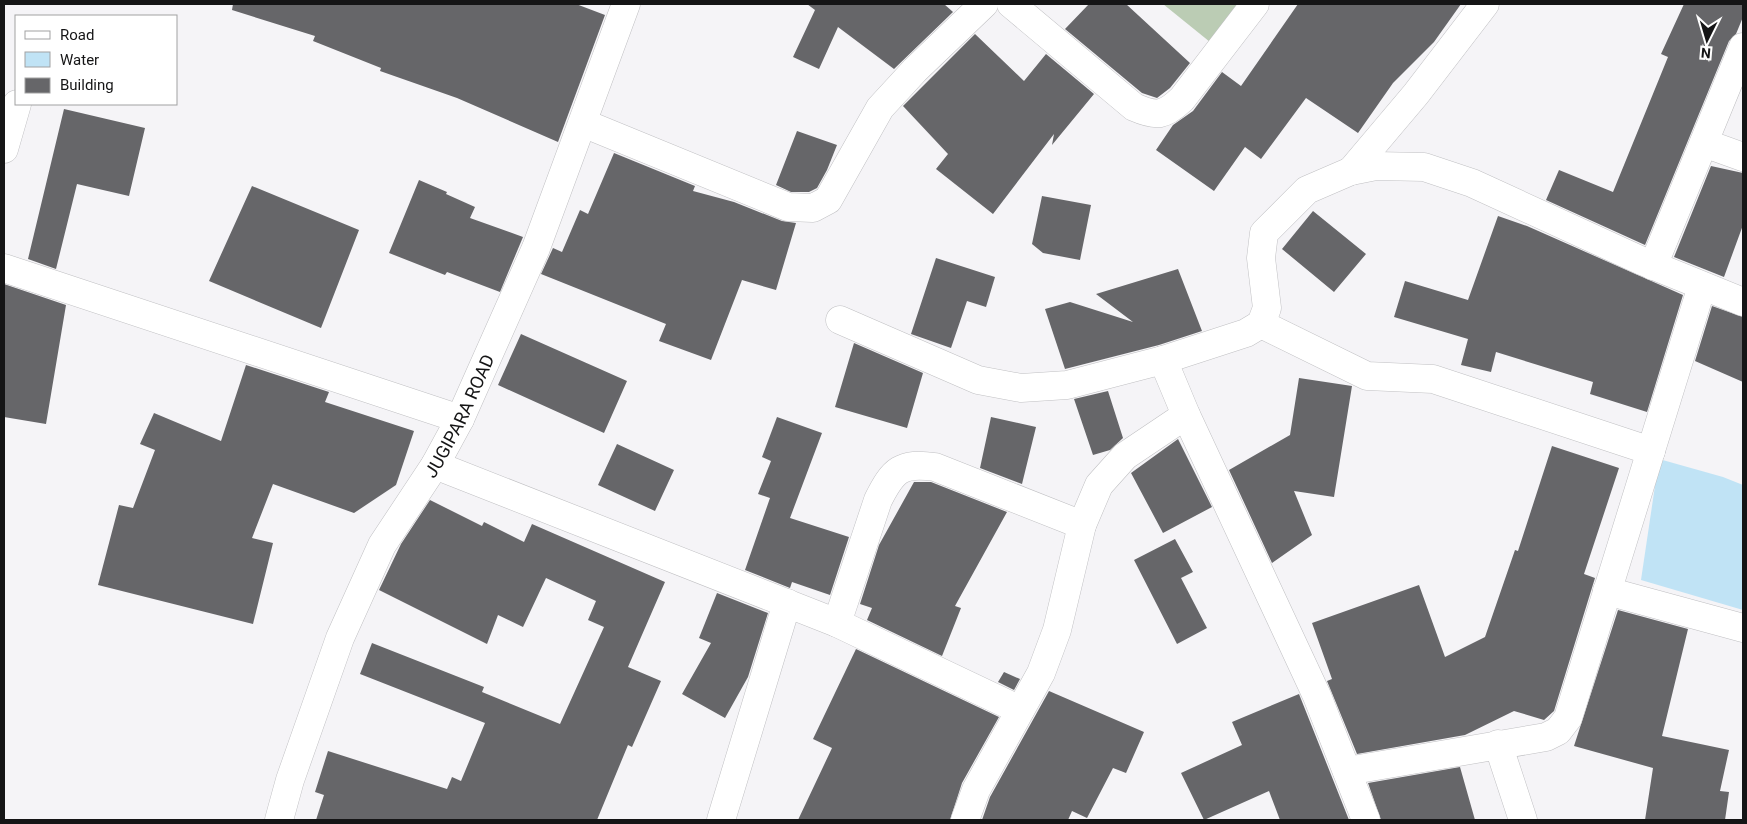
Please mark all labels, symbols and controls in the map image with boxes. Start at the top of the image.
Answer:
legend [15,15,178,105]
north arrow [1682,15,1732,65]
text: Road [60,26,94,44]
text: N [1700,45,1711,61]
text: Water [60,51,99,69]
text: Building [60,76,114,94]
street label: JUGIPARA ROAD [419,351,498,481]

